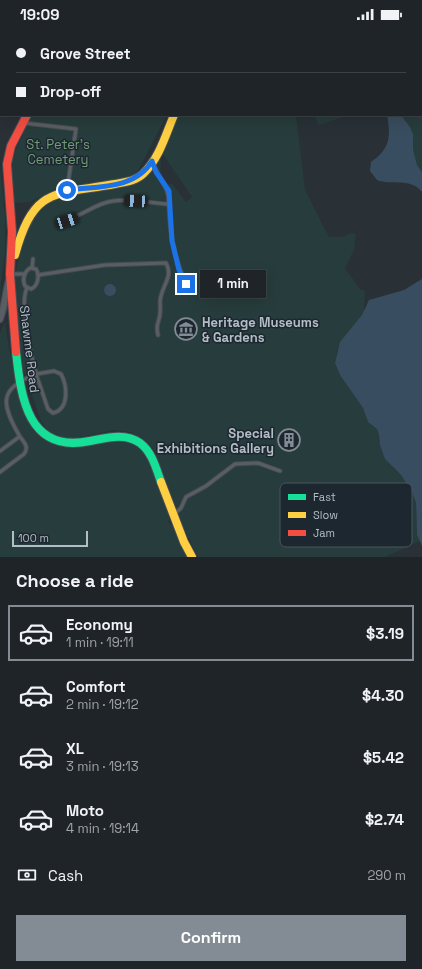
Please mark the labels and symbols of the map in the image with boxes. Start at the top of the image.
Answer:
park label: St. Peter's Cemetery [26,136,90,168]
route start [58,181,76,199]
car [124,194,148,208]
car [54,212,80,230]
callout: 1 min [200,270,266,298]
route end [177,275,195,293]
street label: Shawme Road [16,304,43,394]
place label: Heritage Museums & Gardens [202,314,319,346]
museum icon: Heritage Museums & Gardens [173,316,199,342]
place label: Special Exhibitions Gallery [157,425,274,457]
building icon: Special Exhibitions Gallery [276,427,302,453]
legend [280,483,412,547]
text: Fast [313,490,336,504]
text: Slow [313,508,338,522]
text: Jam [313,526,335,540]
scale bar [12,529,88,548]

